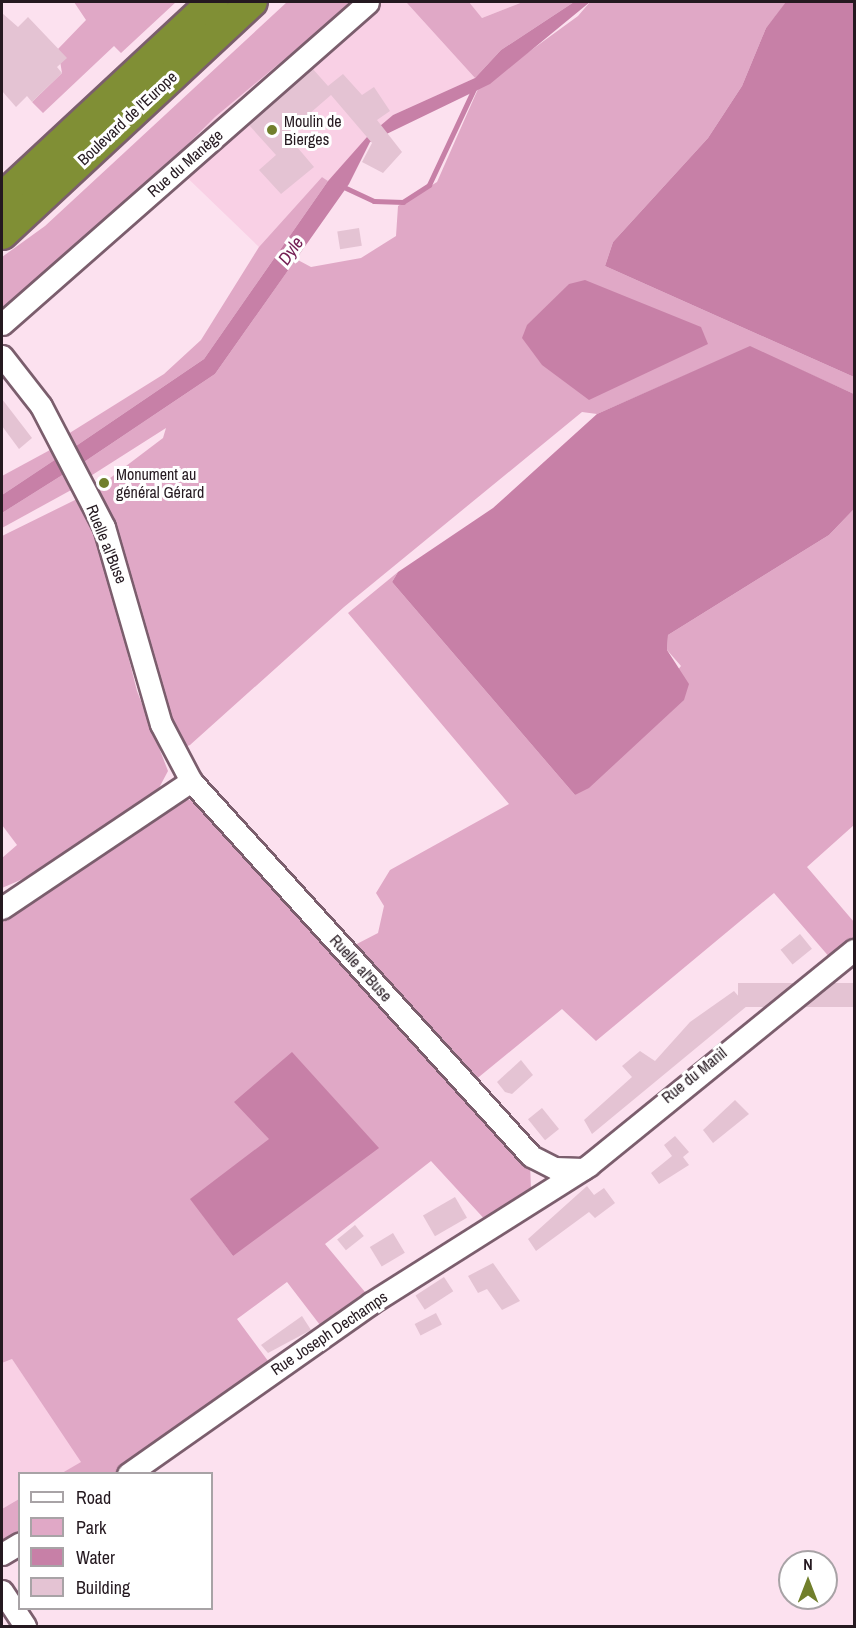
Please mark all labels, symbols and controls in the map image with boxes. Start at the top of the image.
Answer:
street label: Boulevard de l'Europe [73,67,181,169]
place label: Moulin de Bierges [284,111,342,149]
marker: Moulin de Bierges [265,123,279,137]
street label: Rue du Manège [143,125,227,201]
water label: Dyle [274,233,308,269]
place label: Monument au général Gérard [116,464,204,502]
marker: Monument au général Gérard [97,476,111,490]
street label: Ruelle al'Buse [82,502,132,586]
street label: Ruelle al'Buse [326,931,396,1005]
street label: Rue du Manil [658,1043,730,1107]
street label: Rue Joseph Dechamps [267,1287,391,1379]
legend [18,1472,213,1610]
text: Road [76,1485,111,1510]
text: Park [76,1515,106,1540]
text: Water [76,1545,115,1570]
north arrow [778,1550,838,1610]
text: N [803,1553,813,1575]
text: Building [76,1575,130,1600]

